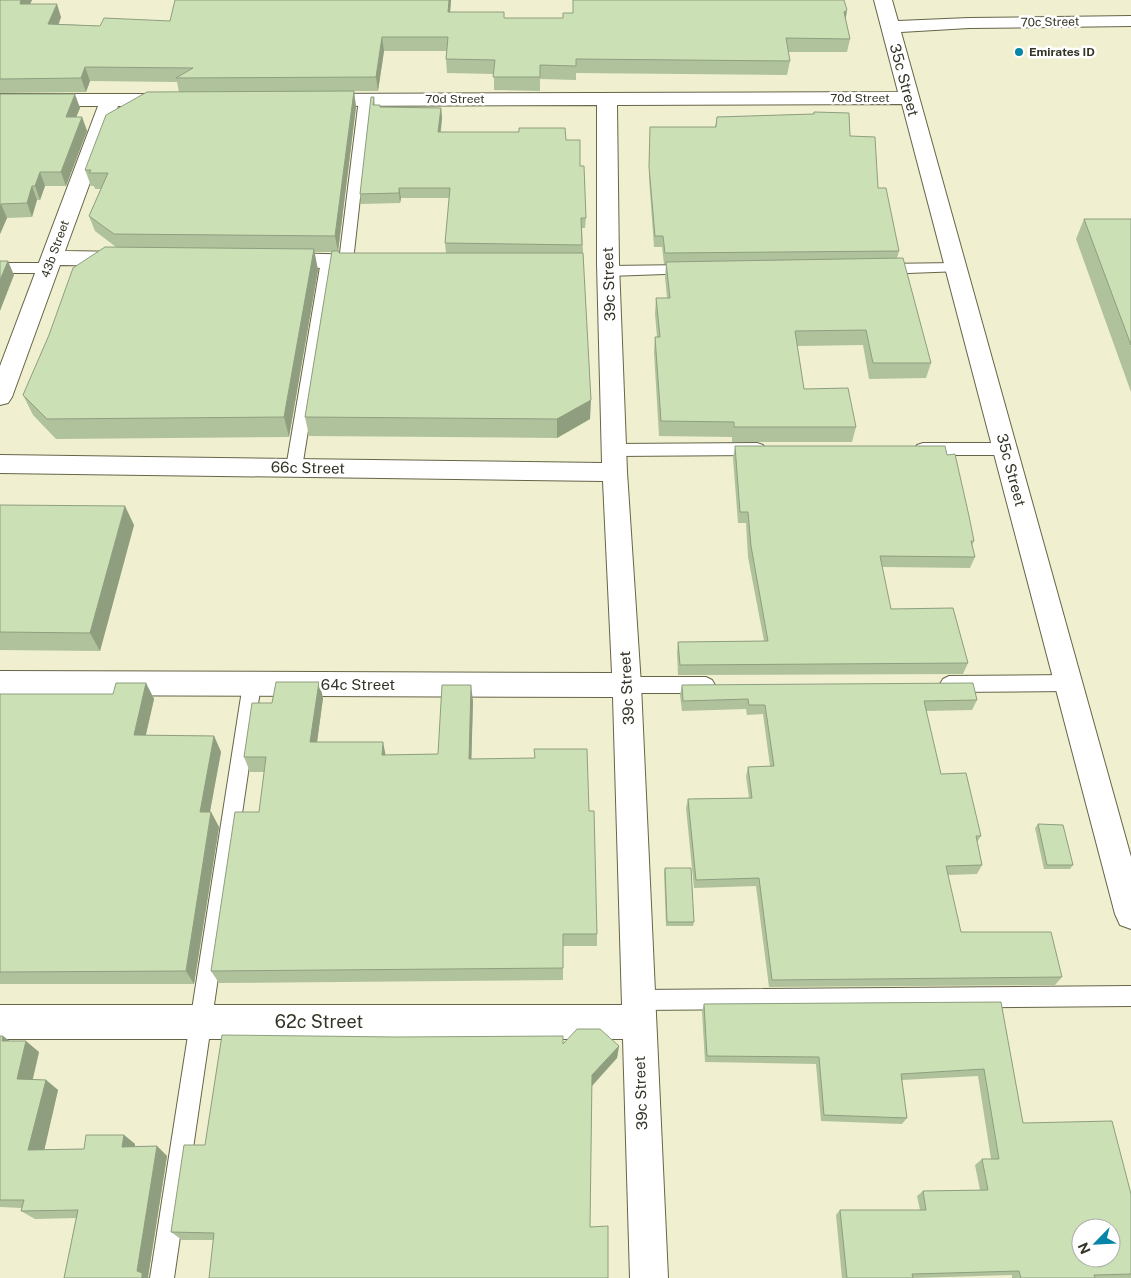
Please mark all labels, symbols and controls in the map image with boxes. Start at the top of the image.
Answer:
street label: 70c Street [1021,14,1080,30]
street label: 35c Street [887,42,922,118]
place label: Emirates ID [1029,45,1095,59]
marker: Emirates ID [1013,46,1025,58]
street label: 70d Street [830,91,890,105]
street label: 70d Street [425,92,485,106]
street label: 43b Street [38,218,72,280]
street label: 39c Street [599,246,618,321]
street label: 35c Street [994,432,1029,508]
street label: 66c Street [271,458,345,477]
street label: 39c Street [616,650,637,726]
street label: 64c Street [321,676,395,693]
street label: 62c Street [275,1011,363,1032]
street label: 39c Street [631,1055,650,1130]
north arrow [1071,1218,1121,1268]
text: N [1075,1240,1094,1257]

